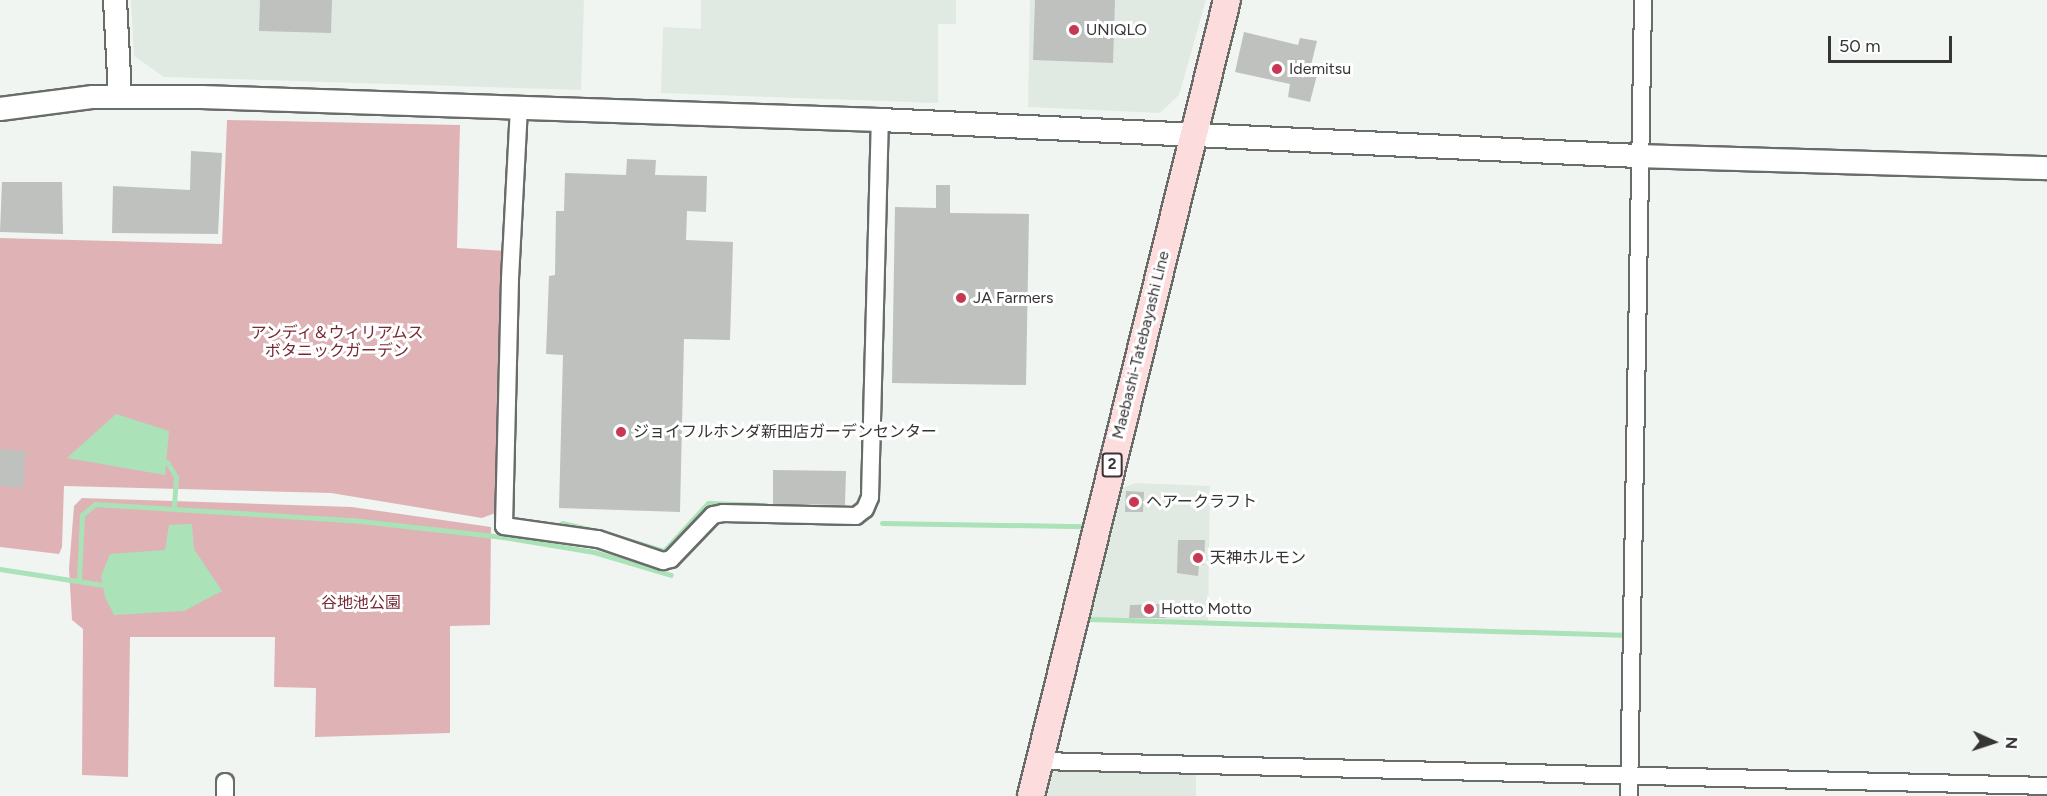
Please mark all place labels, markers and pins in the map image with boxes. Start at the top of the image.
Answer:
place label: UNIQLO [1086,20,1147,40]
marker: UNIQLO [1067,23,1081,37]
place label: Idemitsu [1289,59,1351,79]
marker: Idemitsu [1270,62,1284,76]
place label: JA Farmers [973,288,1053,308]
marker: JA Farmers [954,291,968,305]
place label: ジョイフルホンダ新田店ガーデンセンター [633,422,937,442]
marker: ジョイフルホンダ新田店ガーデンセンター [614,425,628,439]
place label: ヘアークラフト [1146,492,1257,512]
marker: ヘアークラフト [1127,495,1141,509]
place label: 天神ホルモン [1210,548,1306,568]
marker: 天神ホルモン [1191,551,1205,565]
place label: Hotto Motto [1161,599,1252,619]
marker: Hotto Motto [1142,602,1156,616]

